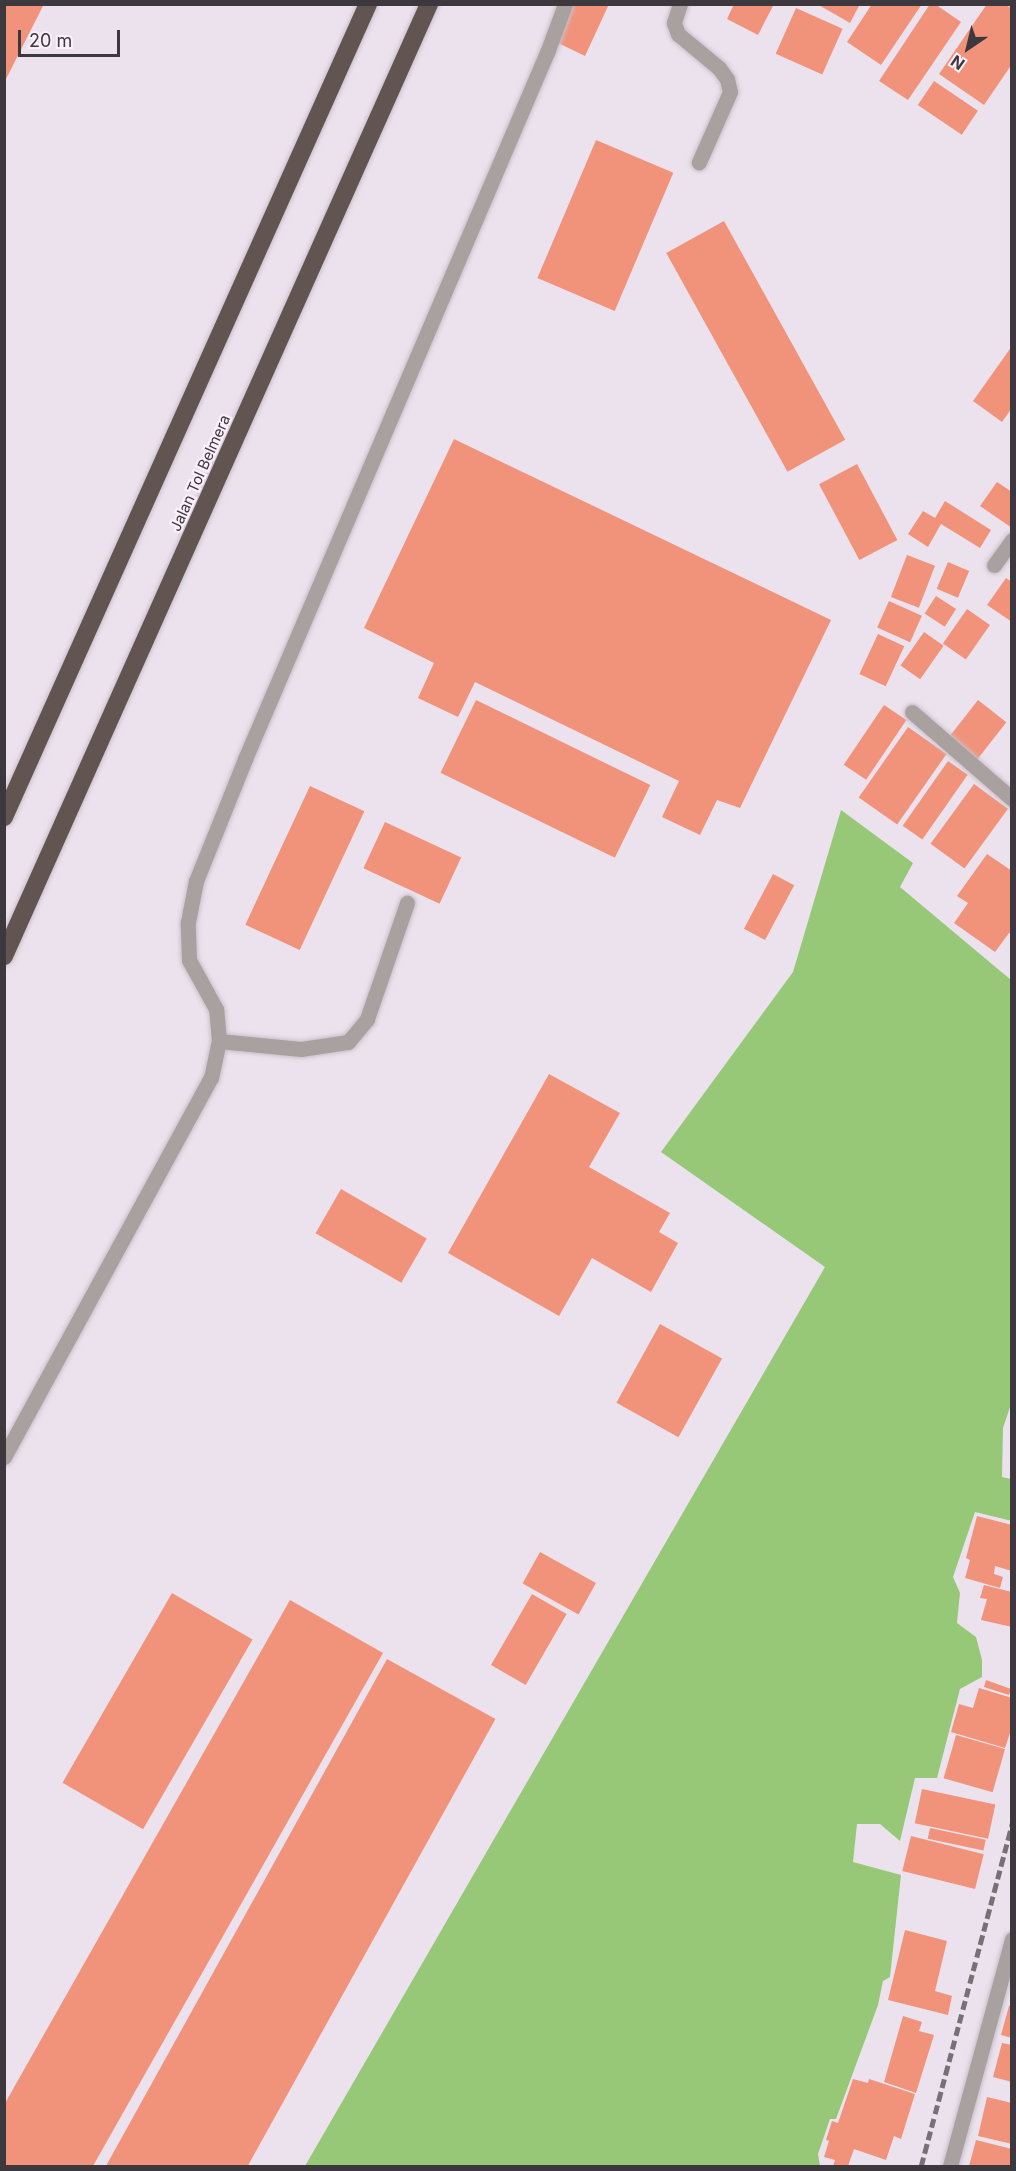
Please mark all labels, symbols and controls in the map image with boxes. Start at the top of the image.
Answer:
scale bar [21,18,123,56]
north arrow [938,18,998,78]
text: 20 m [29,30,72,51]
text: N [947,51,968,74]
street label: Jalan Tol Belmera [166,412,234,534]

